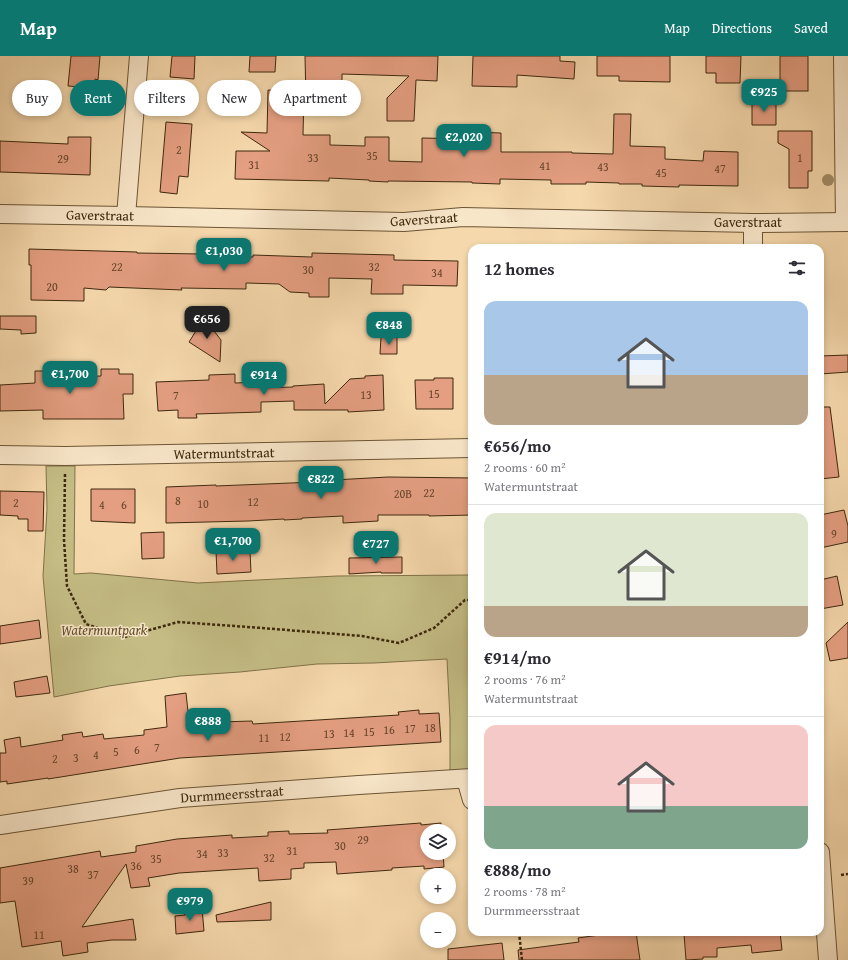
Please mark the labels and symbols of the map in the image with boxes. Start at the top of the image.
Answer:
pin: €925 [740,79,788,113]
pin: €2,020 [431,124,497,158]
house number: 2 [176,141,182,158]
house number: 35 [366,147,378,164]
house number: 33 [307,149,319,166]
house number: 1 [797,149,803,166]
house number: 29 [57,150,69,167]
house number: 31 [248,156,260,173]
house number: 41 [539,157,551,174]
house number: 43 [597,158,609,175]
house number: 47 [714,160,726,177]
house number: 45 [655,164,667,181]
street label: Gaverstraat [66,204,134,226]
street label: Gaverstraat [389,207,459,231]
street label: Gaverstraat [714,212,782,232]
pin: €1,030 [191,238,257,272]
house number: 22 [111,258,123,275]
house number: 32 [368,258,380,275]
house number: 30 [302,261,314,278]
house number: 34 [431,264,443,281]
house number: 20 [46,278,58,295]
pin: €656 [183,306,231,340]
pin: €848 [365,312,413,346]
pin: €1,700 [37,361,103,395]
pin: €914 [240,362,288,396]
house number: 15 [428,385,440,402]
house number: 13 [360,386,372,403]
house number: 7 [173,387,179,404]
street label: Watermuntstraat [173,442,275,464]
pin: €822 [297,466,345,500]
house number: 22 [423,484,435,501]
house number: 20B [394,485,412,502]
house number: 8 [175,492,181,509]
house number: 12 [247,493,259,510]
house number: 2 [13,494,19,511]
house number: 10 [197,495,209,512]
house number: 4 [99,496,105,513]
house number: 6 [121,496,127,513]
house number: 9 [831,525,837,542]
pin: €1,700 [200,528,266,562]
pin: €727 [352,531,400,565]
park label: Watermuntpark [61,620,148,640]
pin: €888 [184,708,232,742]
house number: 18 [424,719,436,736]
house number: 17 [404,720,416,737]
house number: 16 [383,721,395,738]
house number: 15 [363,723,375,740]
house number: 14 [343,724,355,741]
house number: 13 [323,725,335,742]
house number: 12 [279,728,291,745]
house number: 11 [258,729,270,746]
house number: 7 [154,739,160,756]
house number: 6 [134,741,140,758]
house number: 5 [113,743,119,760]
house number: 4 [93,746,99,763]
house number: 3 [73,749,79,766]
house number: 2 [52,750,58,767]
street label: Durmmeersstraat [180,780,284,808]
house number: 29 [357,831,369,848]
house number: 30 [334,837,346,854]
house number: 31 [286,842,298,859]
house number: 33 [217,844,229,861]
house number: 34 [196,845,208,862]
house number: 32 [263,849,275,866]
house number: 35 [150,850,162,867]
house number: 36 [130,857,142,874]
house number: 38 [67,860,79,877]
house number: 37 [87,866,99,883]
house number: 39 [22,872,34,889]
pin: €979 [166,888,214,922]
house number: 11 [33,926,45,943]

